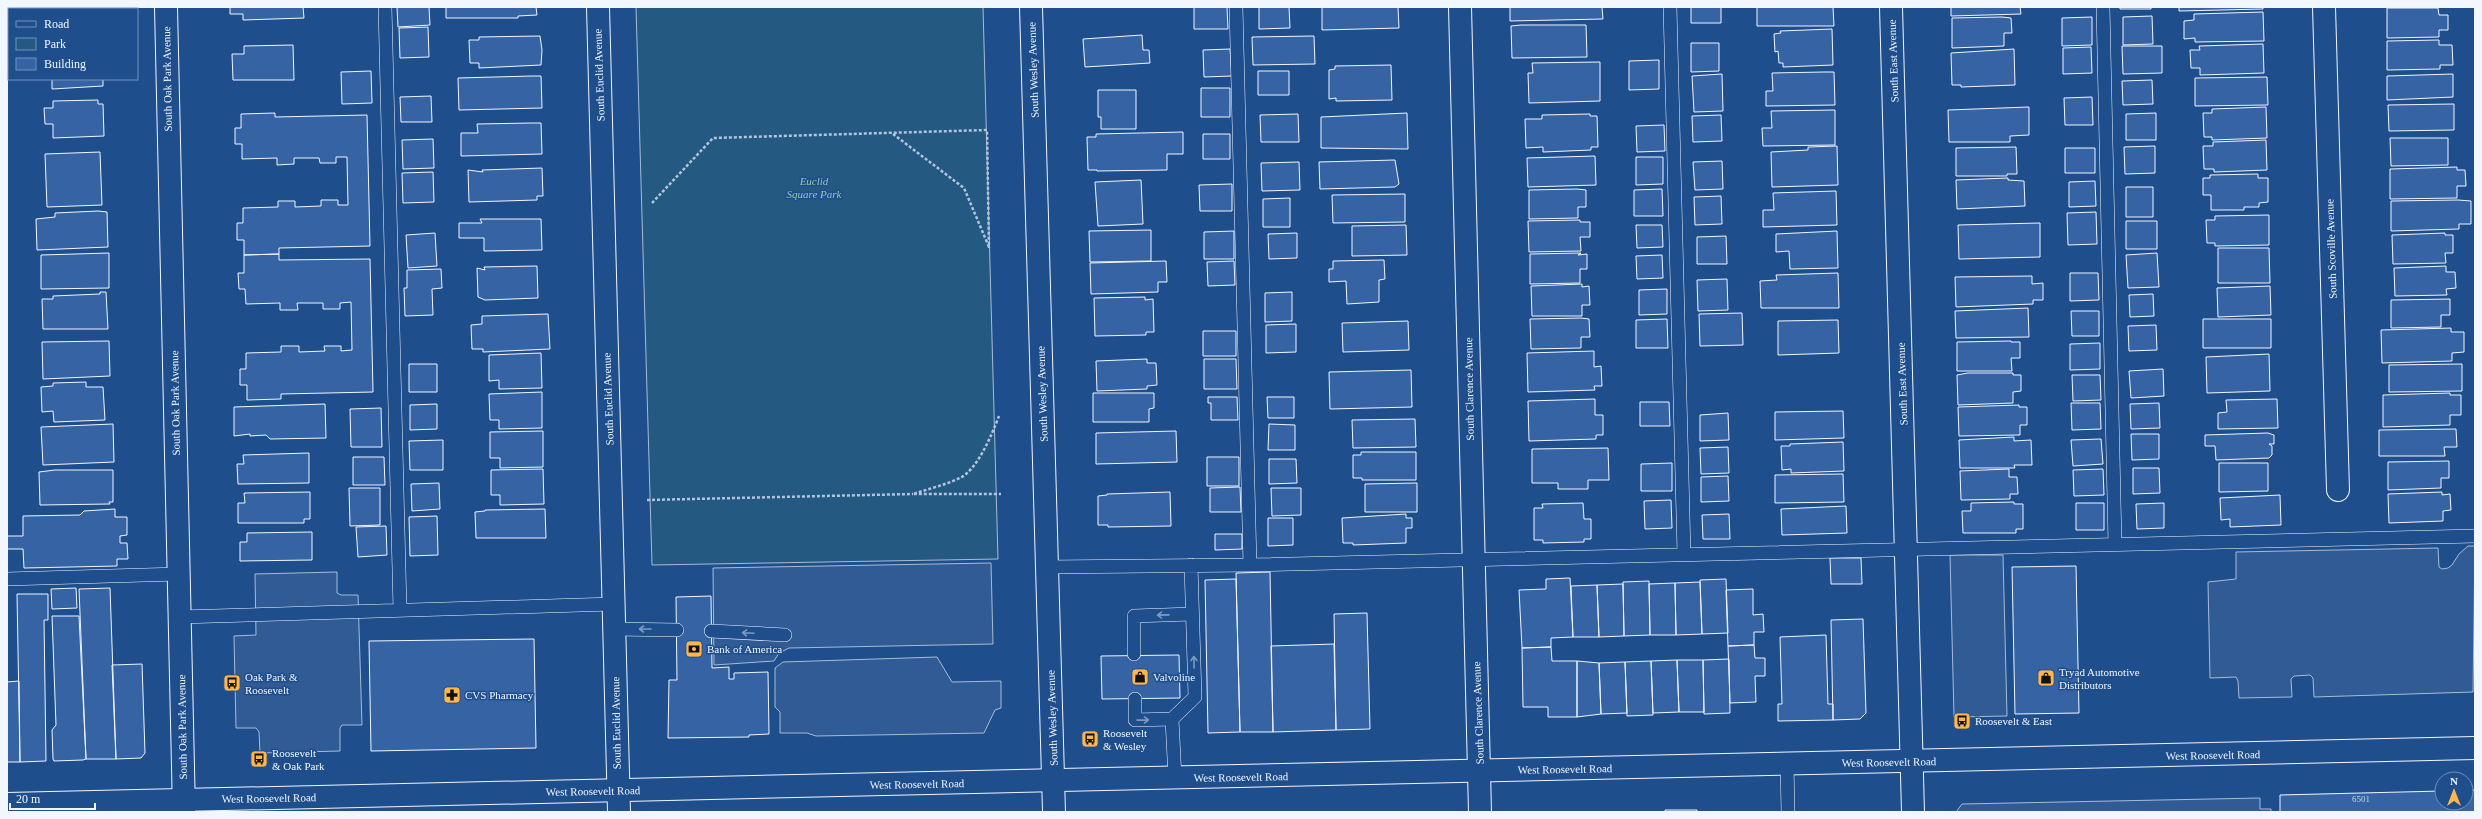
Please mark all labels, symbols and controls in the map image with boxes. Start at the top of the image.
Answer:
legend [8,8,138,80]
text: Road [44,17,69,31]
street label: South East Avenue [1886,19,1900,103]
street label: South Wesley Avenue [1025,22,1041,118]
street label: South Oak Park Avenue [160,26,174,132]
street label: South Euclid Avenue [591,28,607,122]
text: Park [44,37,66,51]
text: Building [44,57,86,71]
park label: Euclid Square Park [787,175,843,200]
street label: South Scoville Avenue [2323,199,2339,299]
street label: South Clarence Avenue [1462,337,1476,441]
street label: South East Avenue [1895,342,1909,426]
street label: South Wesley Avenue [1034,346,1050,442]
street label: South Oak Park Avenue [168,350,182,456]
street label: South Euclid Avenue [600,352,616,446]
one-way arrow [1157,611,1170,619]
one-way arrow [639,625,652,633]
one-way arrow [742,629,755,637]
bank icon: Bank of America [684,639,704,659]
place label: Bank of America [707,643,782,655]
one-way arrow [1190,656,1198,669]
street label: South Clarence Avenue [1470,661,1486,765]
place label: Tryad Automotive Distributors [2059,666,2140,691]
shop icon: Valvoline [1130,667,1150,687]
shop icon: Tryad Automotive Distributors [2036,668,2056,688]
street label: South Wesley Avenue [1044,670,1060,766]
place label: Oak Park & Roosevelt [245,671,298,696]
place label: Valvoline [1153,671,1195,683]
bus stop icon: Oak Park & Roosevelt [222,673,242,693]
street label: South Oak Park Avenue [175,674,189,780]
street label: South Euclid Avenue [609,676,623,769]
pharmacy icon: CVS Pharmacy [442,685,462,705]
place label: CVS Pharmacy [465,689,534,701]
bus stop icon: Roosevelt & East [1952,711,1972,731]
place label: Roosevelt & East [1975,715,2052,727]
one-way arrow [1136,716,1149,724]
place label: Roosevelt & Wesley [1103,727,1147,752]
bus stop icon: Roosevelt & Wesley [1080,729,1100,749]
place label: Roosevelt & Oak Park [272,747,325,772]
street label: West Roosevelt Road [2166,748,2261,762]
bus stop icon: Roosevelt & Oak Park [249,749,269,769]
street label: West Roosevelt Road [1842,755,1937,769]
street label: West Roosevelt Road [1518,762,1613,776]
street label: West Roosevelt Road [1194,770,1289,784]
north arrow [2434,771,2474,811]
text: N [2450,775,2458,787]
street label: West Roosevelt Road [870,777,965,791]
street label: West Roosevelt Road [546,784,641,798]
scale bar [10,785,95,811]
street label: West Roosevelt Road [222,791,317,805]
text: 20 m [16,792,41,806]
house number: 6501 [2352,794,2370,804]

